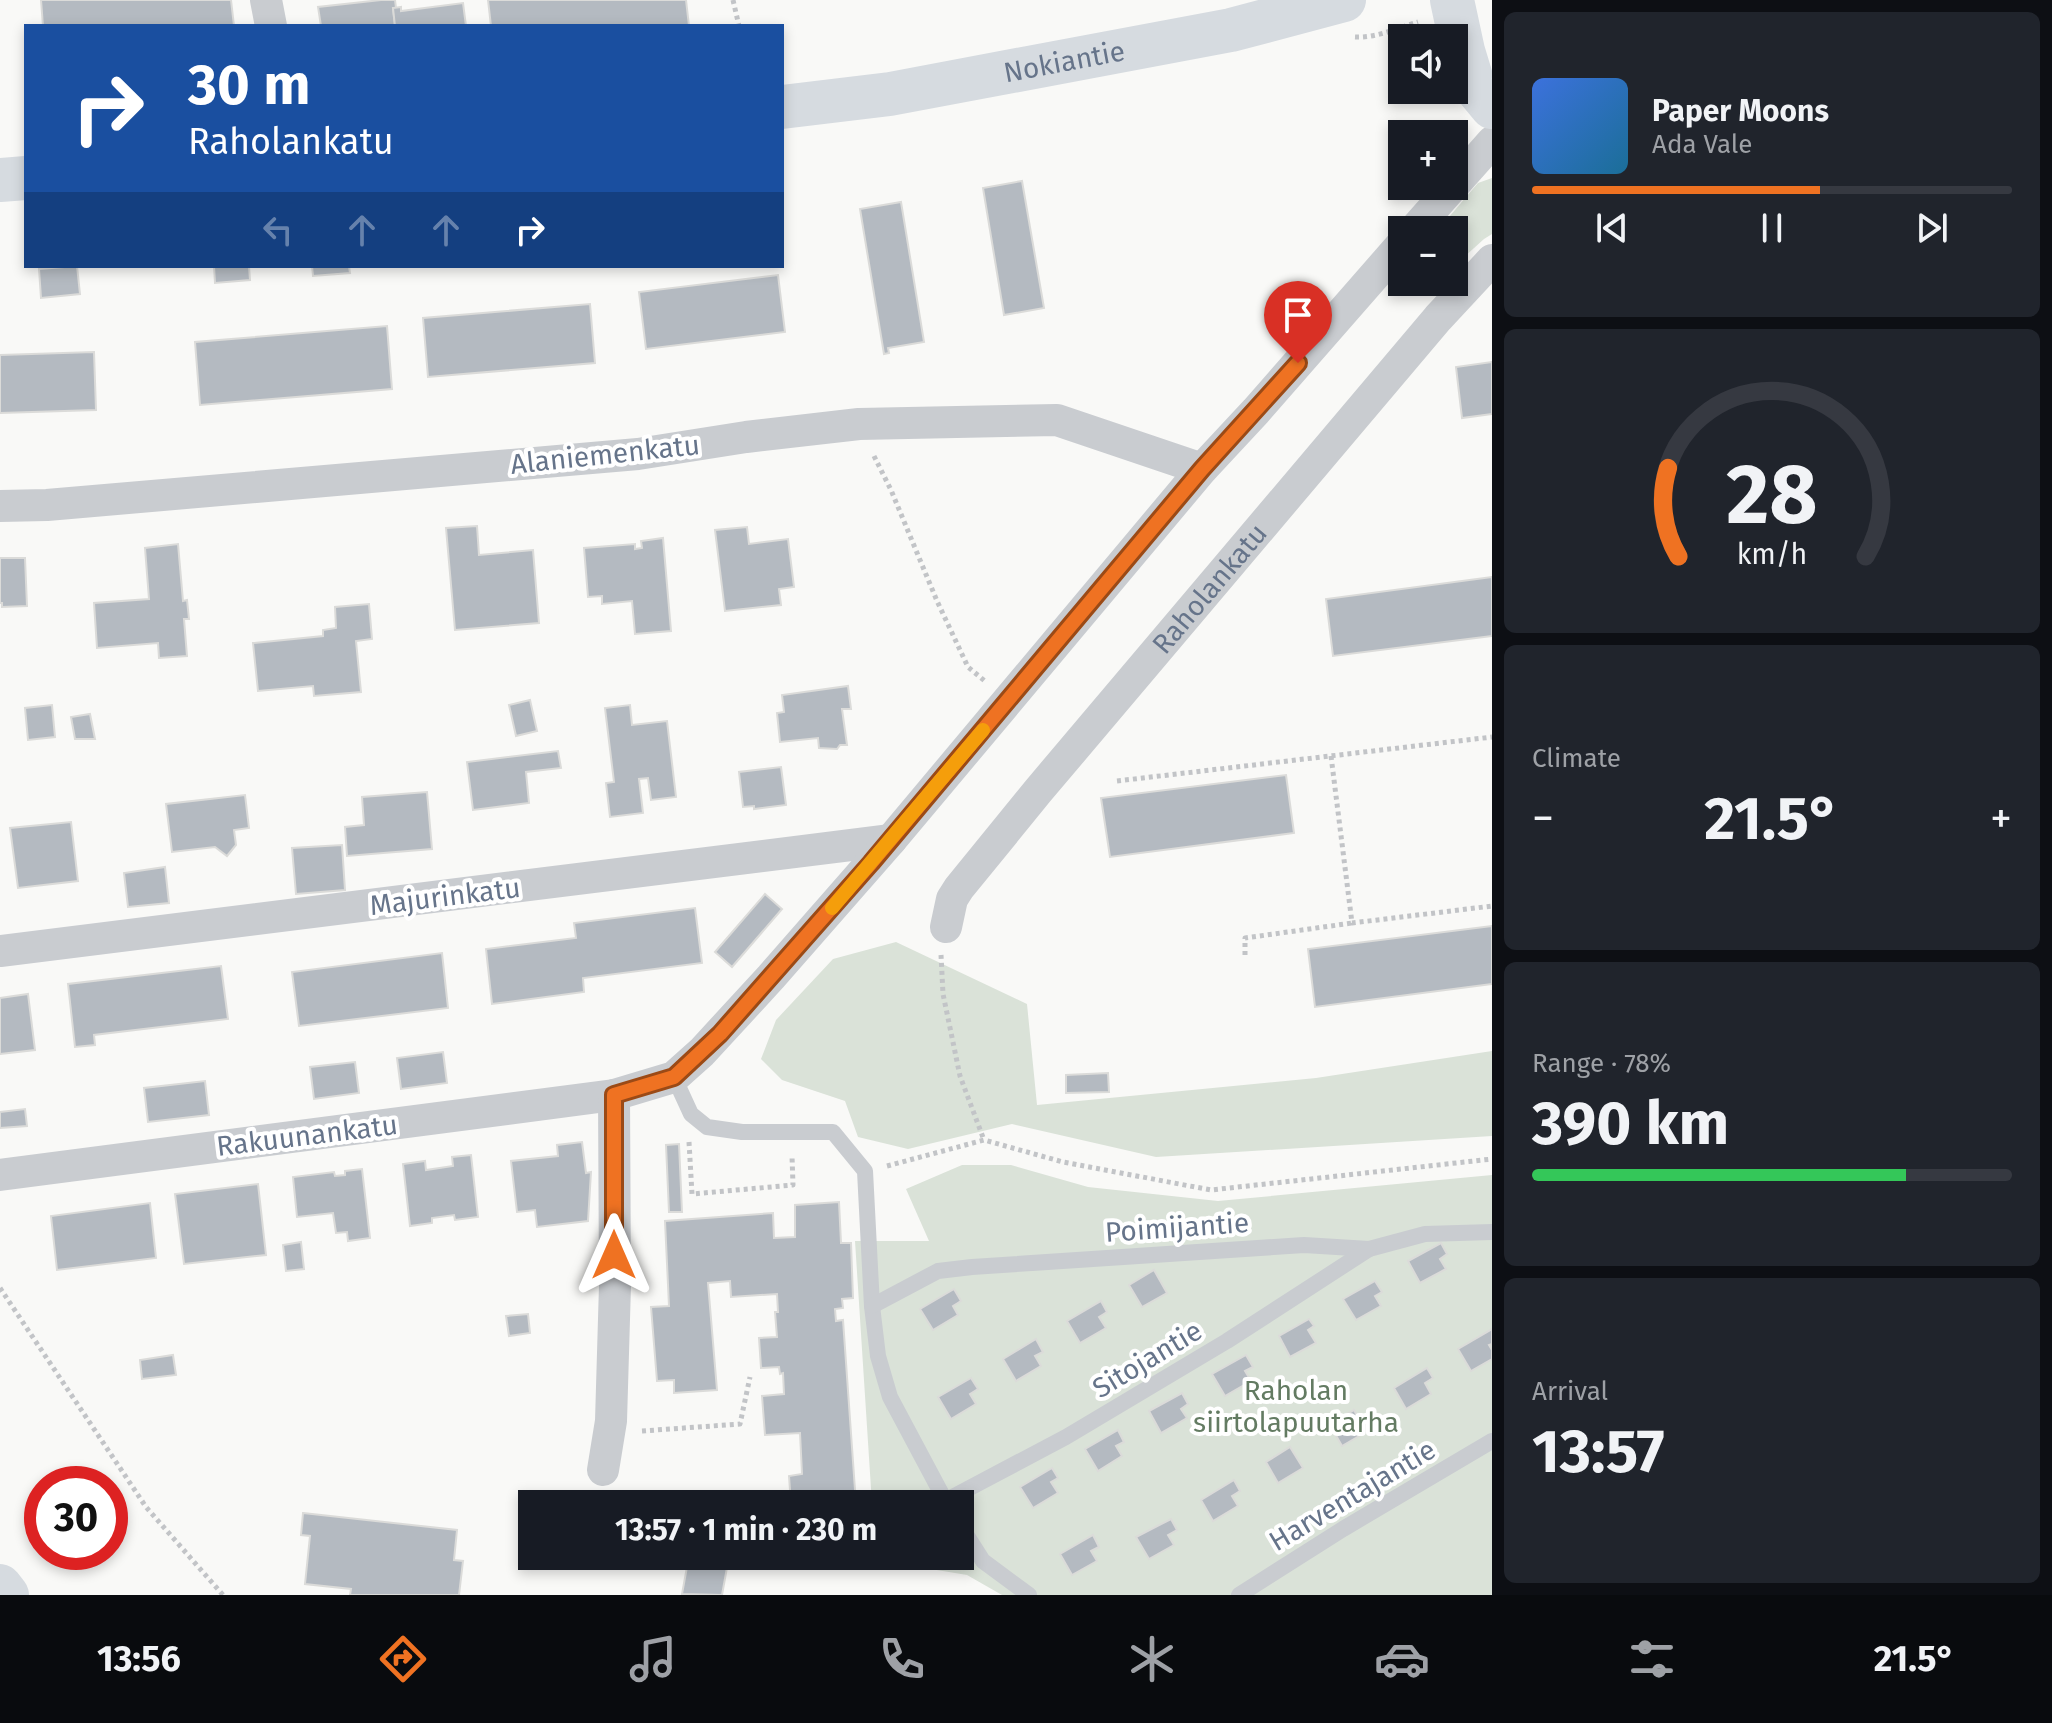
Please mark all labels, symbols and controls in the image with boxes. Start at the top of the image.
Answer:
map controls [1388,24,1468,296]
button: sound [1388,24,1468,104]
street label: Nokiantie [1001,34,1128,89]
text: 30 m [188,52,310,119]
icon: right [56,56,160,160]
text: Paper Moons [1652,93,1829,129]
text: Raholankatu [188,120,394,164]
button: + [1388,120,1468,200]
text: Ada Vale [1652,129,1752,160]
icon: previous [1590,206,1634,250]
icon: pause [1750,206,1794,250]
icon: next [1910,206,1954,250]
icon: left [256,208,300,252]
icon: ahead [340,208,384,252]
icon: ahead [424,208,468,252]
icon: right [508,208,552,252]
button: − [1388,216,1468,296]
pin [1264,281,1332,363]
icon: arrive [1276,293,1320,337]
street label: Alaniemenkatu [509,428,701,481]
text: 28 [1726,444,1818,544]
street label: Raholankatu [1145,517,1274,661]
text: km/h [1737,537,1807,572]
text: Climate [1532,743,1621,774]
text: 21.5° [1704,783,1840,855]
text: − [1532,792,1554,845]
text: + [1990,792,2012,845]
street label: Majurinkatu [368,871,522,922]
text: Range · 78% [1532,1048,1671,1079]
text: 390 km [1532,1088,1729,1160]
street label: Rakuunankatu [215,1108,400,1163]
street label: Poimijantie [1104,1206,1250,1249]
position arrow [572,1213,656,1297]
street label: Sitojantie [1086,1314,1208,1405]
park label: Raholan siirtolapuutarha [1193,1374,1399,1439]
text: Arrival [1532,1376,1608,1407]
text: 13:57 [1532,1416,1664,1488]
street label: Harventajantie [1263,1433,1441,1558]
speed limit sign: 30 [24,1466,128,1570]
text: 13:57 · 1 min · 230 m [615,1512,877,1548]
icon: directions [375,1631,431,1687]
icon: music [625,1631,681,1687]
icon: phone [874,1631,930,1687]
icon: climate [1124,1631,1180,1687]
icon: car [1374,1631,1430,1687]
icon: filters [1624,1631,1680,1687]
text: 13:56 [97,1637,181,1681]
text: 21.5° [1874,1637,1955,1681]

